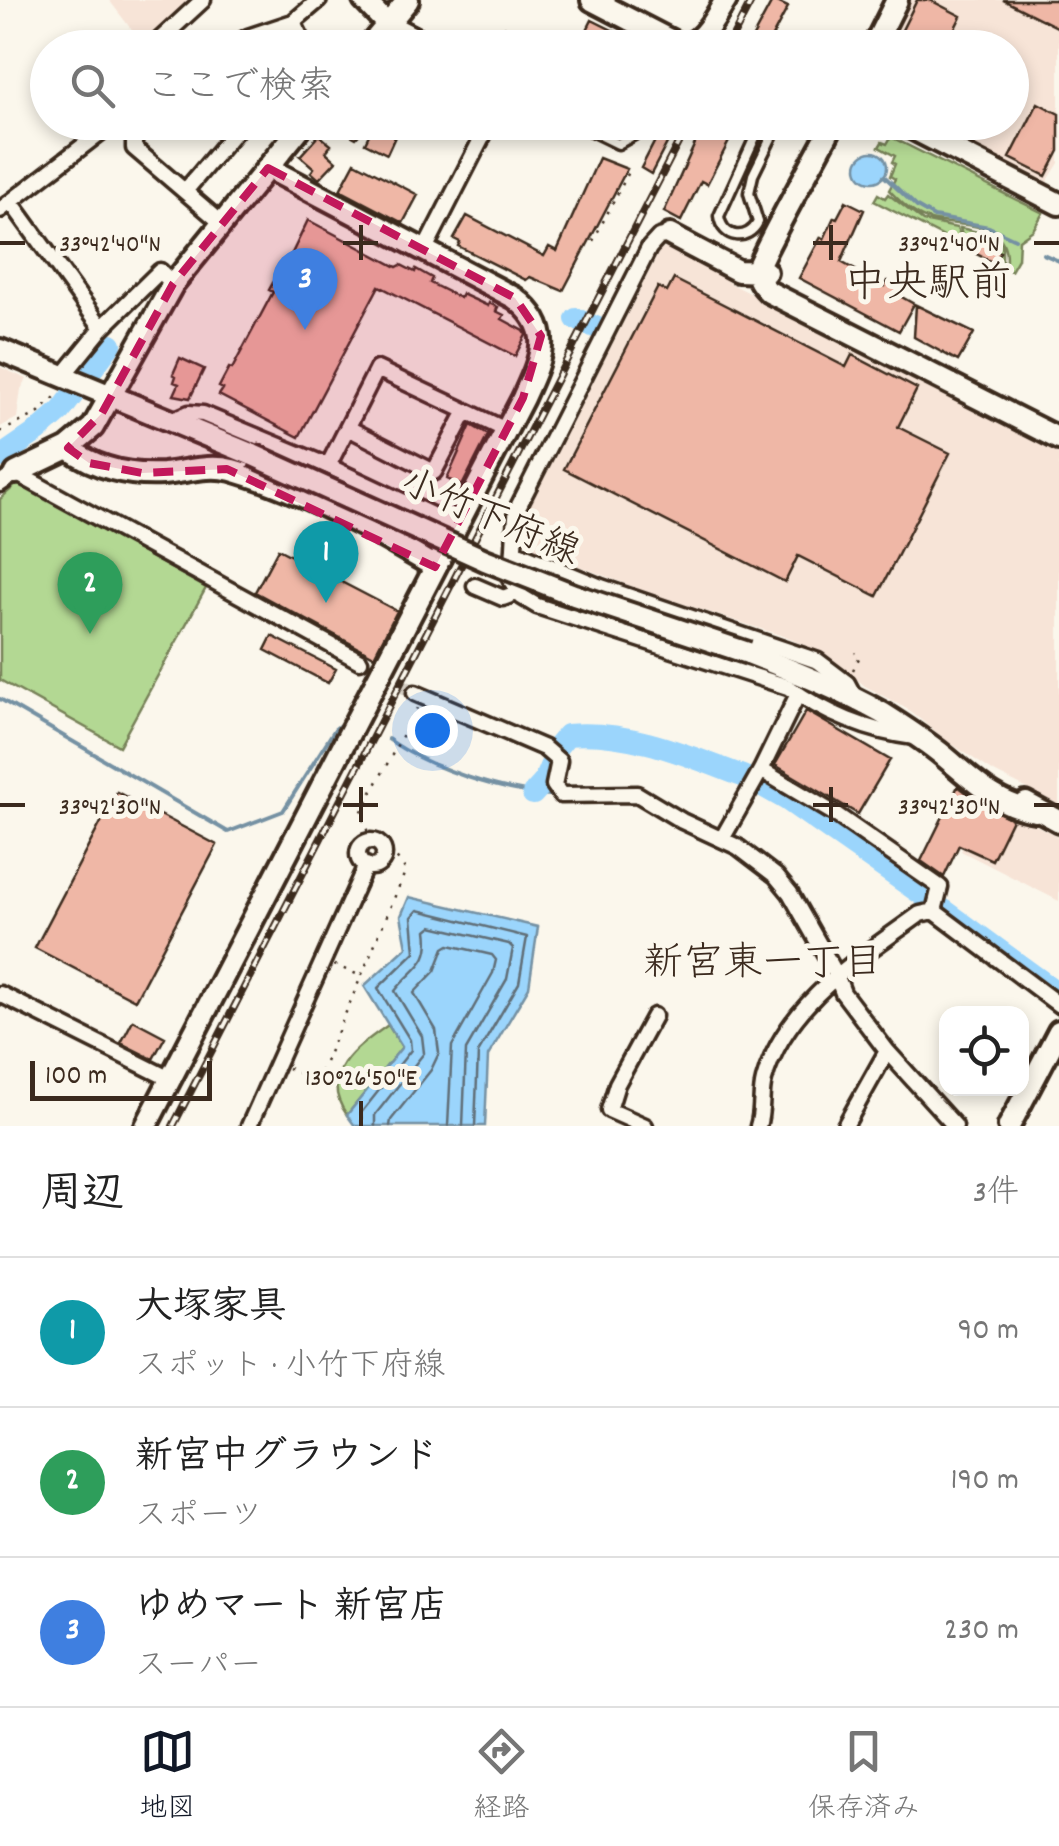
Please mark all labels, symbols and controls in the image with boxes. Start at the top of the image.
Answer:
search box [30,30,1029,140]
icon: search [65,58,120,113]
text: ここで検索 [145,62,335,117]
text: 33°42'40"N [59,228,161,264]
text: 33°42'40"N [898,228,1000,264]
pin: 3 [272,248,338,330]
district label: 中央駅前 [844,257,1012,317]
street label: 小竹下府線 [391,458,587,582]
pin: 1 [294,520,358,603]
pin: 2 [58,552,122,634]
your location [407,705,458,756]
text: 33°42'30"N [59,791,161,827]
text: 33°42'30"N [898,791,1000,827]
district label: 新宮東一丁目 [643,938,883,995]
map controls [939,1006,1029,1096]
button: locate [939,1006,1029,1096]
scale bar [30,1056,212,1100]
text: 100 m [45,1058,107,1098]
text: 130°26'50"E [305,1062,418,1098]
text: 周辺 [40,1167,124,1227]
text: 3件 [973,1172,1019,1218]
text: 大塚家具 [135,1282,287,1337]
text: 1 [69,1309,76,1355]
text: 90 m [958,1309,1019,1355]
text: スポット · 小竹下府線 [135,1345,445,1391]
text: 新宮中グラウンド [135,1432,439,1487]
text: 2 [66,1459,79,1505]
text: 190 m [951,1459,1019,1505]
text: スポーツ [135,1495,262,1541]
text: ゆめマート 新宮店 [135,1582,448,1637]
text: 3 [65,1609,80,1655]
text: 230 m [944,1609,1019,1655]
text: スーパー [135,1645,262,1691]
tab: 地図 [139,1724,195,1831]
tab: 経路 [473,1724,530,1831]
tab: 保存済み [808,1724,920,1831]

